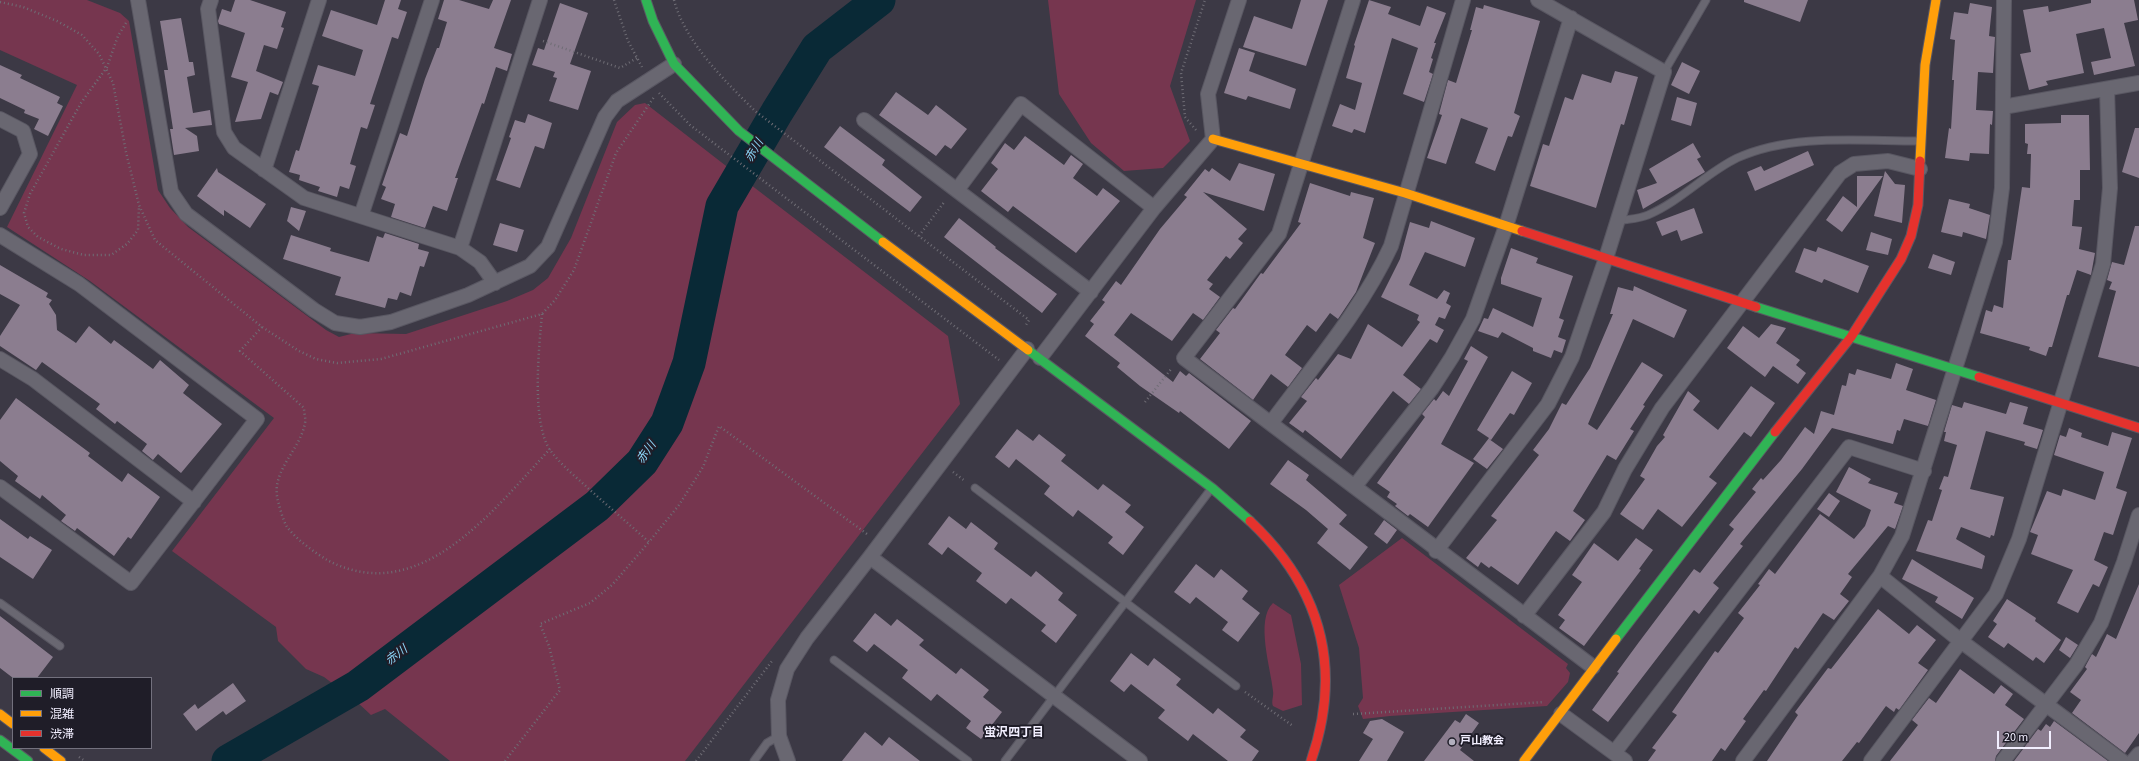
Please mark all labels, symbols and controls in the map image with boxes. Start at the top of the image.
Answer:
water label: 赤川 [743,137,767,165]
water label: 赤川 [634,439,660,467]
water label: 赤川 [383,643,411,669]
legend [12,677,152,749]
text: 順調 [50,686,74,703]
text: 混雑 [50,706,74,723]
scale bar [1999,723,2053,749]
text: 渋滞 [50,726,74,743]
district label: 蛍沢四丁目 [984,726,1044,740]
text: 20 m [2004,729,2028,746]
place label: 戸山教会 [1460,735,1504,749]
marker: 戸山教会 [1447,737,1457,747]

